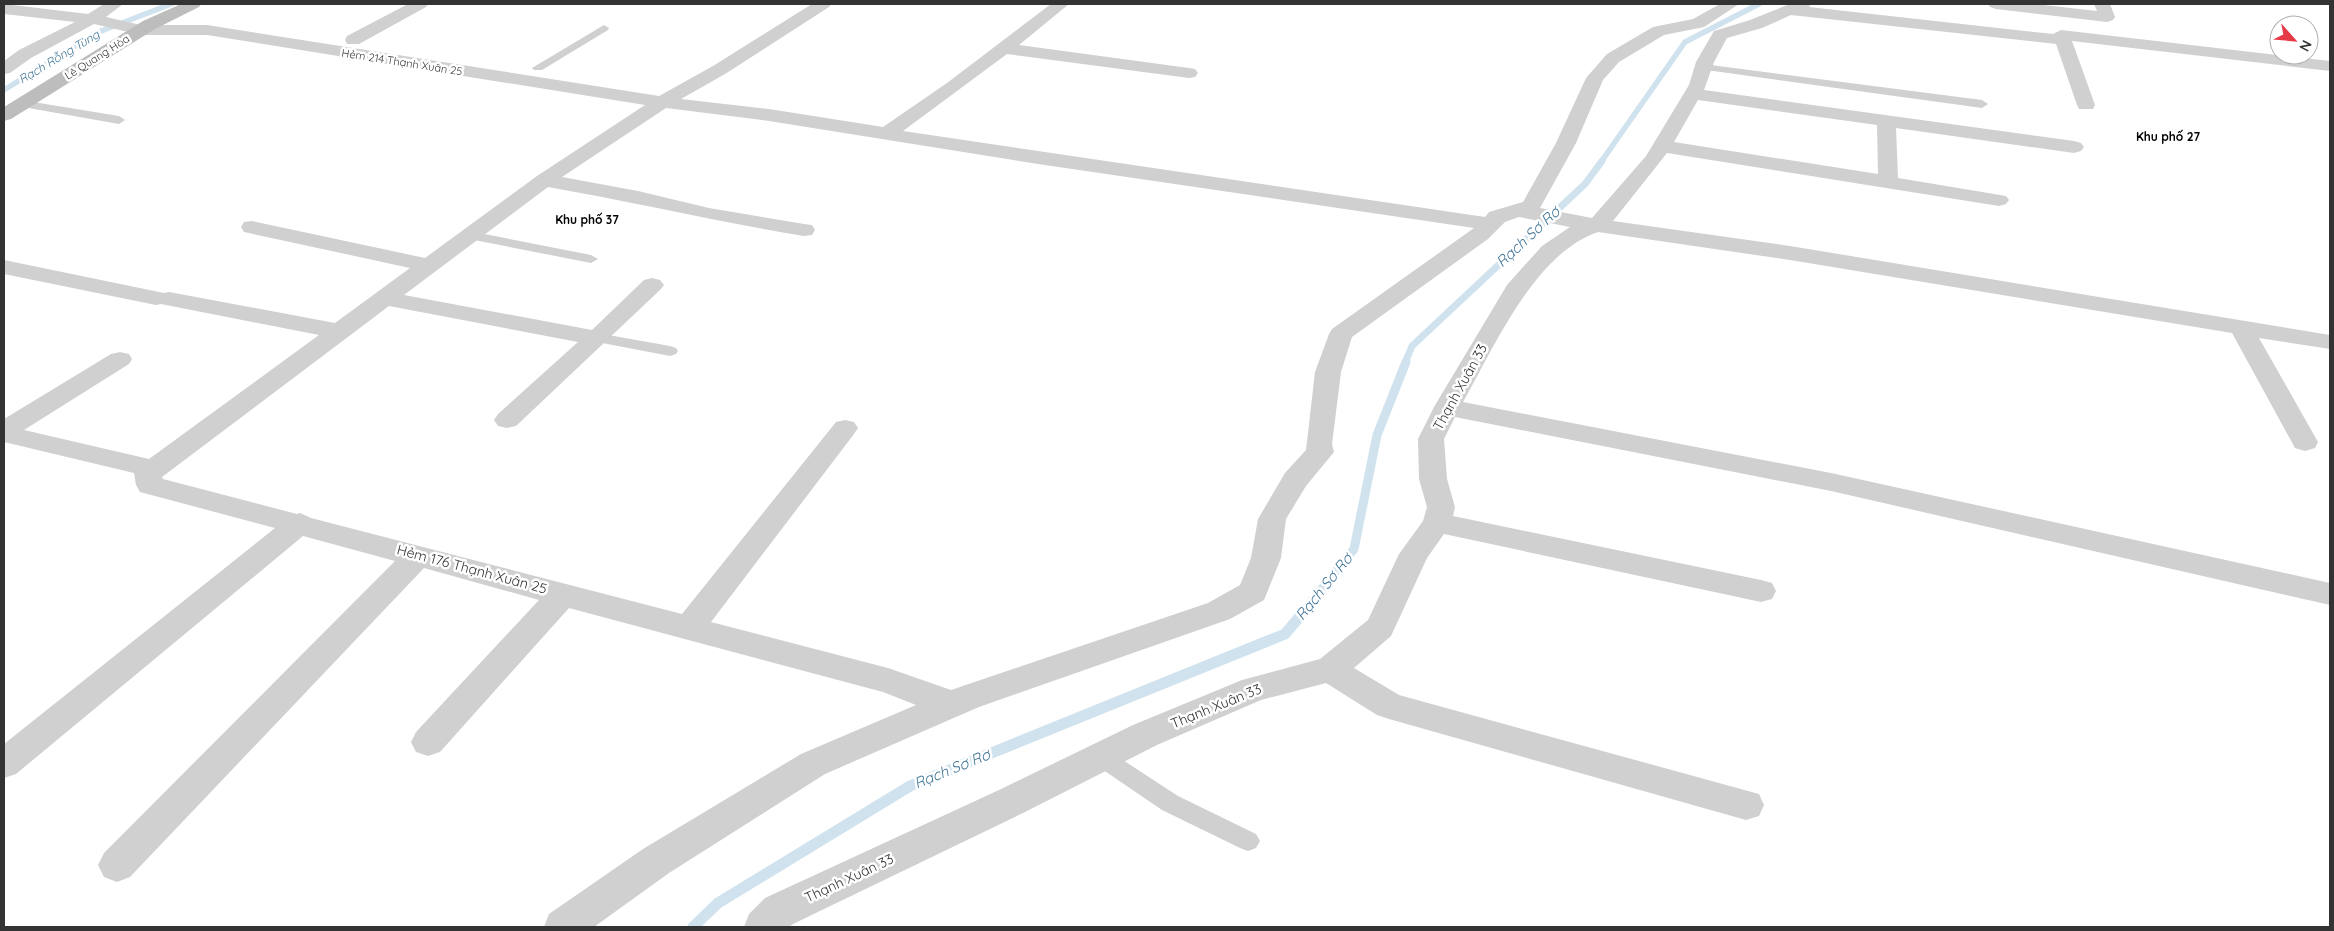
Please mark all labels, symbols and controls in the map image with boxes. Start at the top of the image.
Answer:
north arrow [2269,15,2319,65]
water label: Rạch Rỗng Tùng [16,26,103,87]
street label: Lê Quang Hòa [62,31,132,83]
text: N [2295,37,2316,55]
street label: Hẻm 214 Thạnh Xuân 25 [341,46,463,78]
district label: Khu phố 27 [2136,129,2200,144]
water label: Rạch Sơ Rơ [1492,201,1565,271]
district label: Khu phố 37 [555,212,619,227]
street label: Thạnh Xuân 33 [1429,341,1491,433]
street label: Hẻm 176 Thạnh Xuân 25 [395,540,549,598]
water label: Rạch Sơ Rơ [1291,548,1357,624]
street label: Thạnh Xuân 33 [1168,680,1264,732]
water label: Rạch Sơ Rơ [911,744,994,792]
street label: Thạnh Xuân 33 [802,850,896,906]

